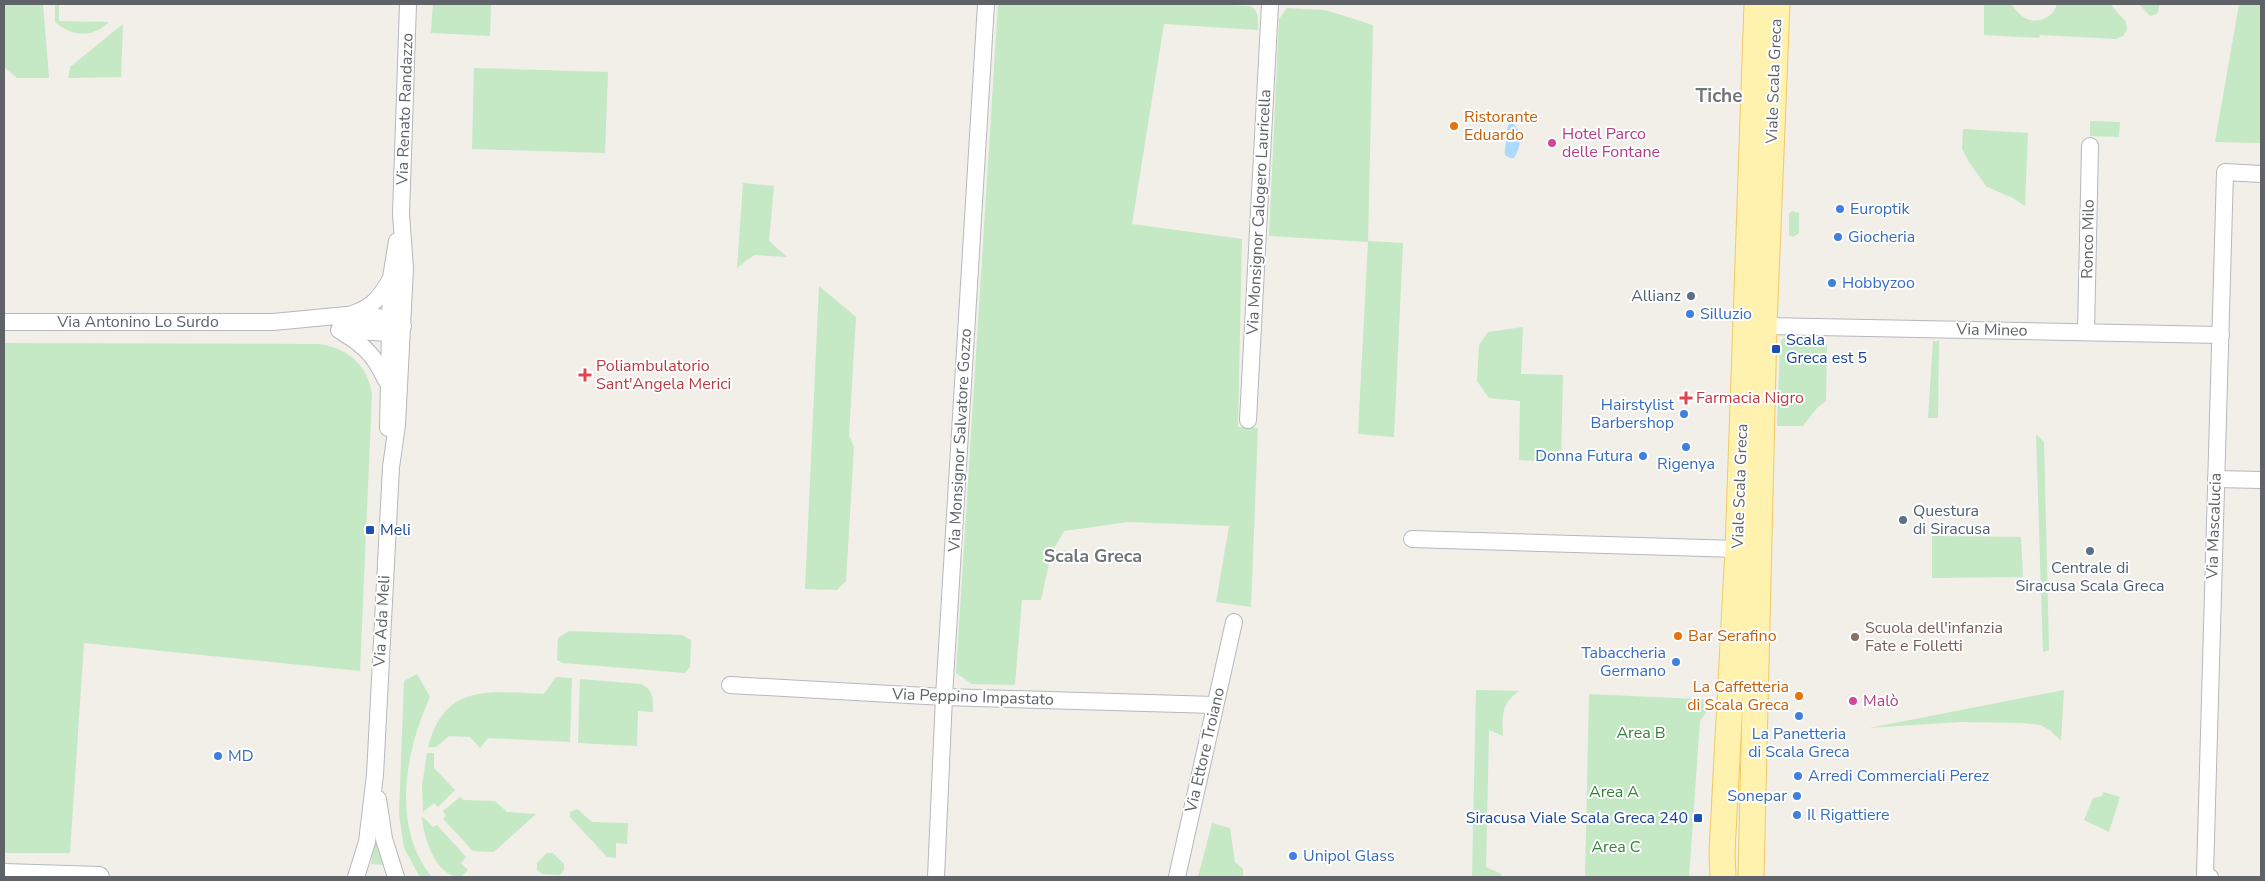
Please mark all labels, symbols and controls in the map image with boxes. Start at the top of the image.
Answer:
street label: Viale Scala Greca [1761,18,1787,145]
street label: Via Renato Randazzo [391,33,419,186]
district label: Tiche [1695,83,1743,109]
street label: Via Monsignor Calogero Lauricella [1242,89,1276,336]
place label: Ristorante Eduardo [1464,106,1538,146]
marker: Ristorante Eduardo [1448,120,1460,132]
place label: Hotel Parco delle Fontane [1562,123,1660,163]
marker: Hotel Parco delle Fontane [1546,137,1558,149]
place label: Europtik [1850,198,1910,220]
street label: Ronco Milo [2076,199,2100,279]
marker: Europtik [1834,203,1846,215]
place label: Giocheria [1848,226,1915,248]
marker: Giocheria [1832,231,1844,243]
place label: Hobbyzoo [1842,272,1915,294]
marker: Hobbyzoo [1826,277,1838,289]
place label: Allianz [1631,285,1681,307]
marker: Allianz [1685,290,1697,302]
place label: Silluzio [1700,303,1752,325]
marker: Silluzio [1684,308,1696,320]
street label: Via Antonino Lo Surdo [56,311,219,333]
street label: Via Mineo [1955,318,2028,342]
street label: Via Monsignor Salvatore Gozzo [943,328,977,553]
place label: Scala Greca est 5 [1786,329,1867,369]
marker: Scala Greca est 5 [1770,343,1782,355]
place label: Poliambulatorio Sant'Angela Merici [596,355,731,395]
marker: Poliambulatorio Sant'Angela Merici [578,368,592,382]
place label: Farmacia Nigro [1696,387,1804,409]
marker: Farmacia Nigro [1680,392,1692,404]
place label: Hairstylist Barbershop [1590,394,1674,434]
marker: Hairstylist Barbershop [1678,408,1690,420]
street label: Viale Scala Greca [1727,423,1753,550]
marker: Rigenya [1680,441,1692,453]
place label: Donna Futura [1535,445,1633,467]
marker: Donna Futura [1637,450,1649,462]
place label: Rigenya [1657,453,1715,475]
street label: Via Mascalucia [2201,472,2227,581]
place label: Questura di Siracusa [1913,500,1990,540]
marker: Questura di Siracusa [1897,514,1909,526]
place label: Meli [380,519,411,541]
marker: Meli [364,524,376,536]
district label: Scala Greca [1044,544,1142,568]
marker: Centrale di Siracusa Scala Greca [2084,545,2096,557]
place label: Centrale di Siracusa Scala Greca [2016,557,2164,597]
street label: Via Ada Meli [369,575,395,668]
place label: Scuola dell'infanzia Fate e Folletti [1865,617,2003,657]
place label: Bar Serafino [1688,625,1777,647]
marker: Bar Serafino [1672,630,1684,642]
marker: Scuola dell'infanzia Fate e Folletti [1849,631,1861,643]
place label: Tabaccheria Germano [1581,642,1666,682]
marker: Tabaccheria Germano [1670,656,1682,668]
place label: La Caffetteria di Scala Greca [1687,676,1789,716]
street label: Via Peppino Impastato [891,683,1054,711]
street label: Via Ettore Troiano [1180,685,1230,816]
marker: La Caffetteria di Scala Greca [1793,690,1805,702]
place label: Malò [1863,690,1899,712]
marker: Malò [1847,695,1859,707]
marker: La Panetteria di Scala Greca [1793,710,1805,722]
park label: Area B [1616,722,1666,744]
place label: La Panetteria di Scala Greca [1748,723,1850,763]
place label: MD [228,745,254,767]
marker: MD [212,750,224,762]
place label: Arredi Commerciali Perez [1808,765,1989,787]
marker: Arredi Commerciali Perez [1792,770,1804,782]
park label: Area A [1589,781,1639,803]
place label: Sonepar [1727,785,1787,807]
marker: Sonepar [1791,790,1803,802]
place label: Il Rigattiere [1807,804,1890,826]
place label: Siracusa Viale Scala Greca 240 [1466,807,1688,829]
marker: Il Rigattiere [1791,809,1803,821]
marker: Siracusa Viale Scala Greca 240 [1692,812,1704,824]
park label: Area C [1591,836,1641,858]
place label: Unipol Glass [1303,845,1395,867]
marker: Unipol Glass [1287,850,1299,862]

